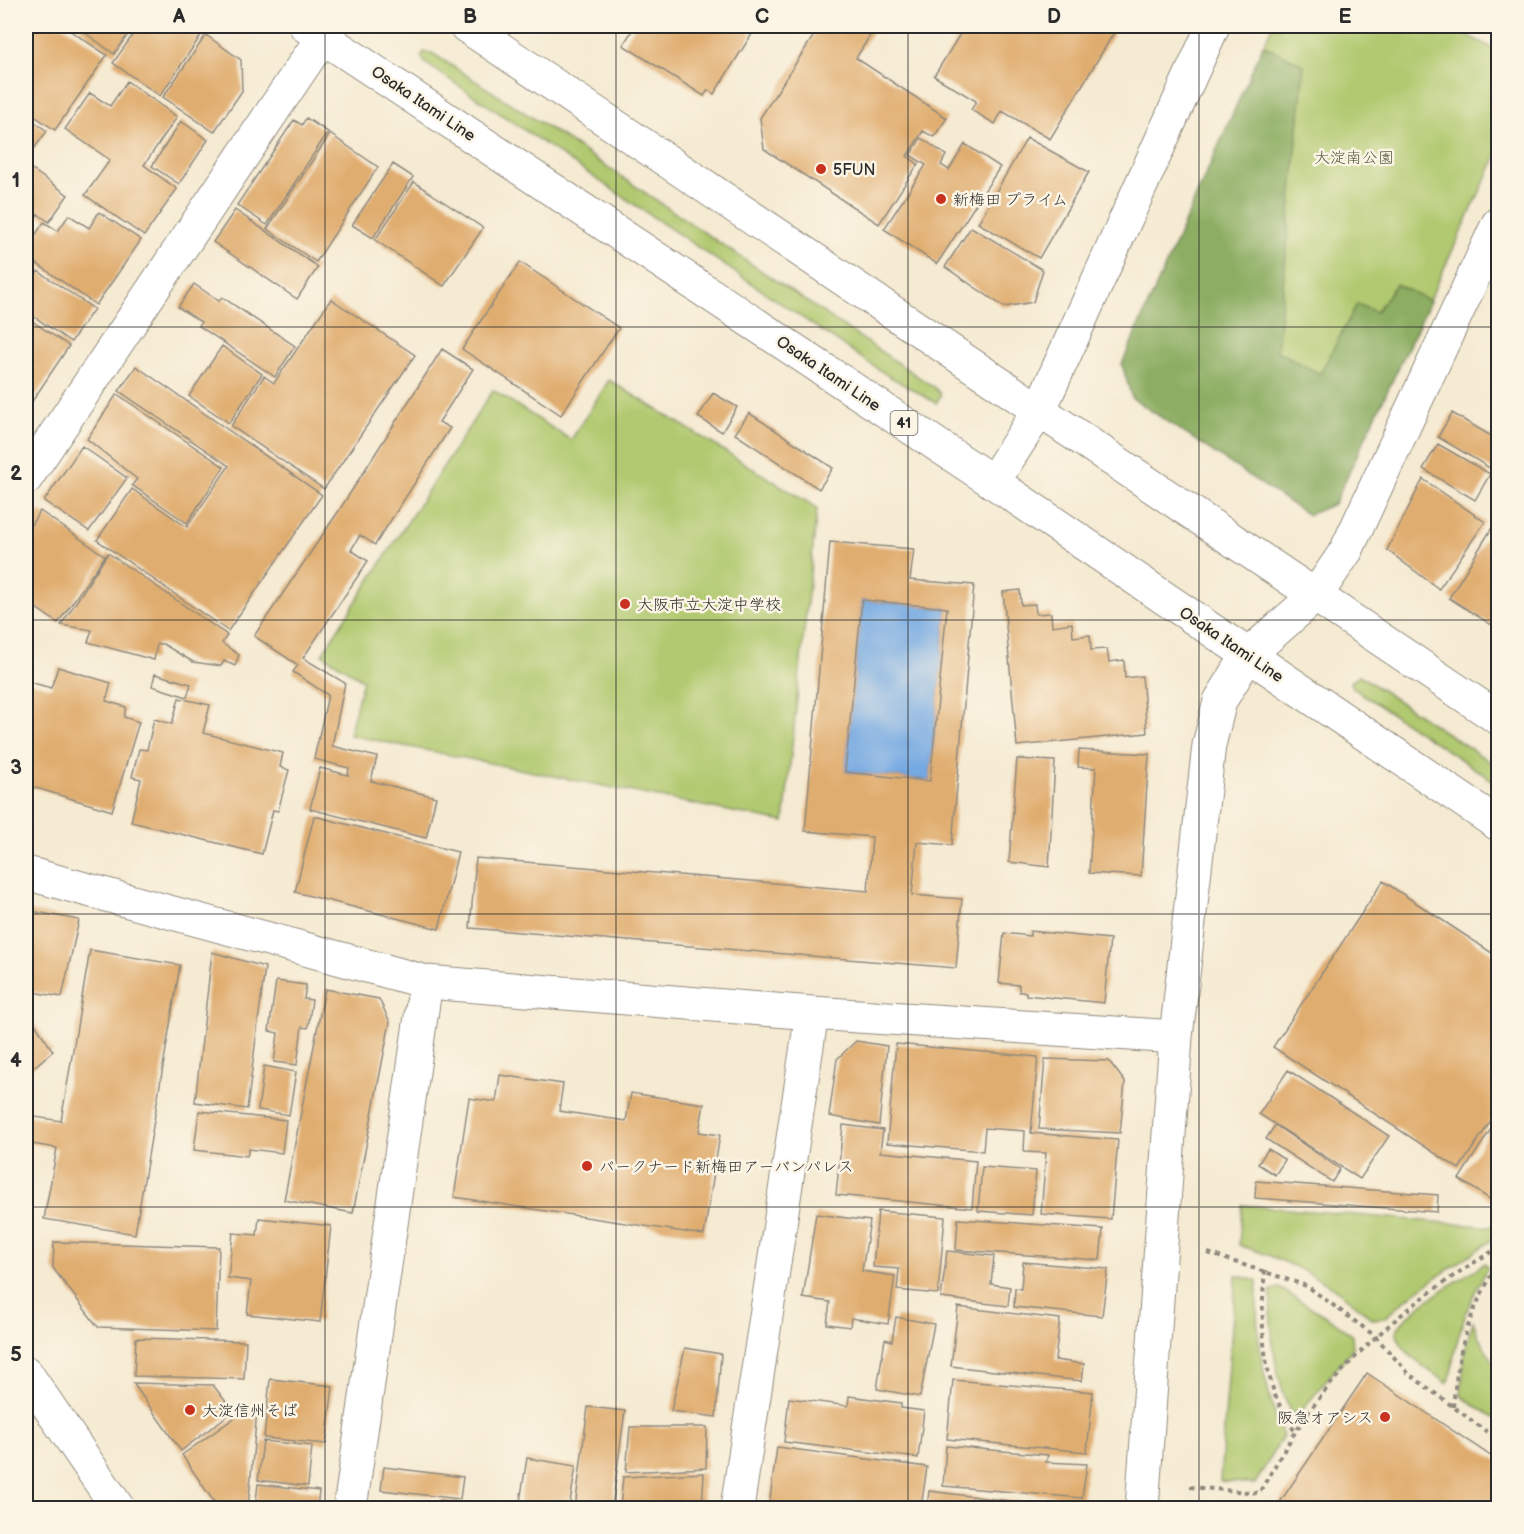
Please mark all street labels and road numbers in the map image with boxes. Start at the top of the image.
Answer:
street label: Osaka Itami Line [368,62,479,146]
street label: Osaka Itami Line [773,332,884,416]
road number: 41 [890,411,918,435]
street label: Osaka Itami Line [1176,603,1287,687]

